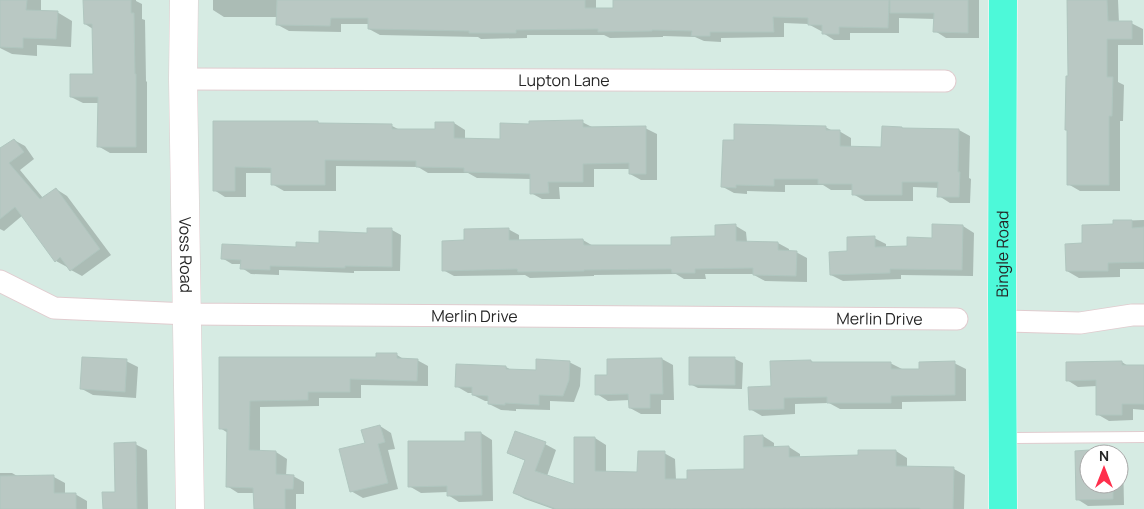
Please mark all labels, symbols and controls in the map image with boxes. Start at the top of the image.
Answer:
street label: Lupton Lane [518,69,610,91]
street label: Bingle Road [991,211,1013,297]
street label: Voss Road [174,217,197,293]
street label: Merlin Drive [431,305,518,327]
street label: Merlin Drive [836,307,923,330]
north arrow [1079,444,1129,494]
text: N [1099,446,1109,465]

